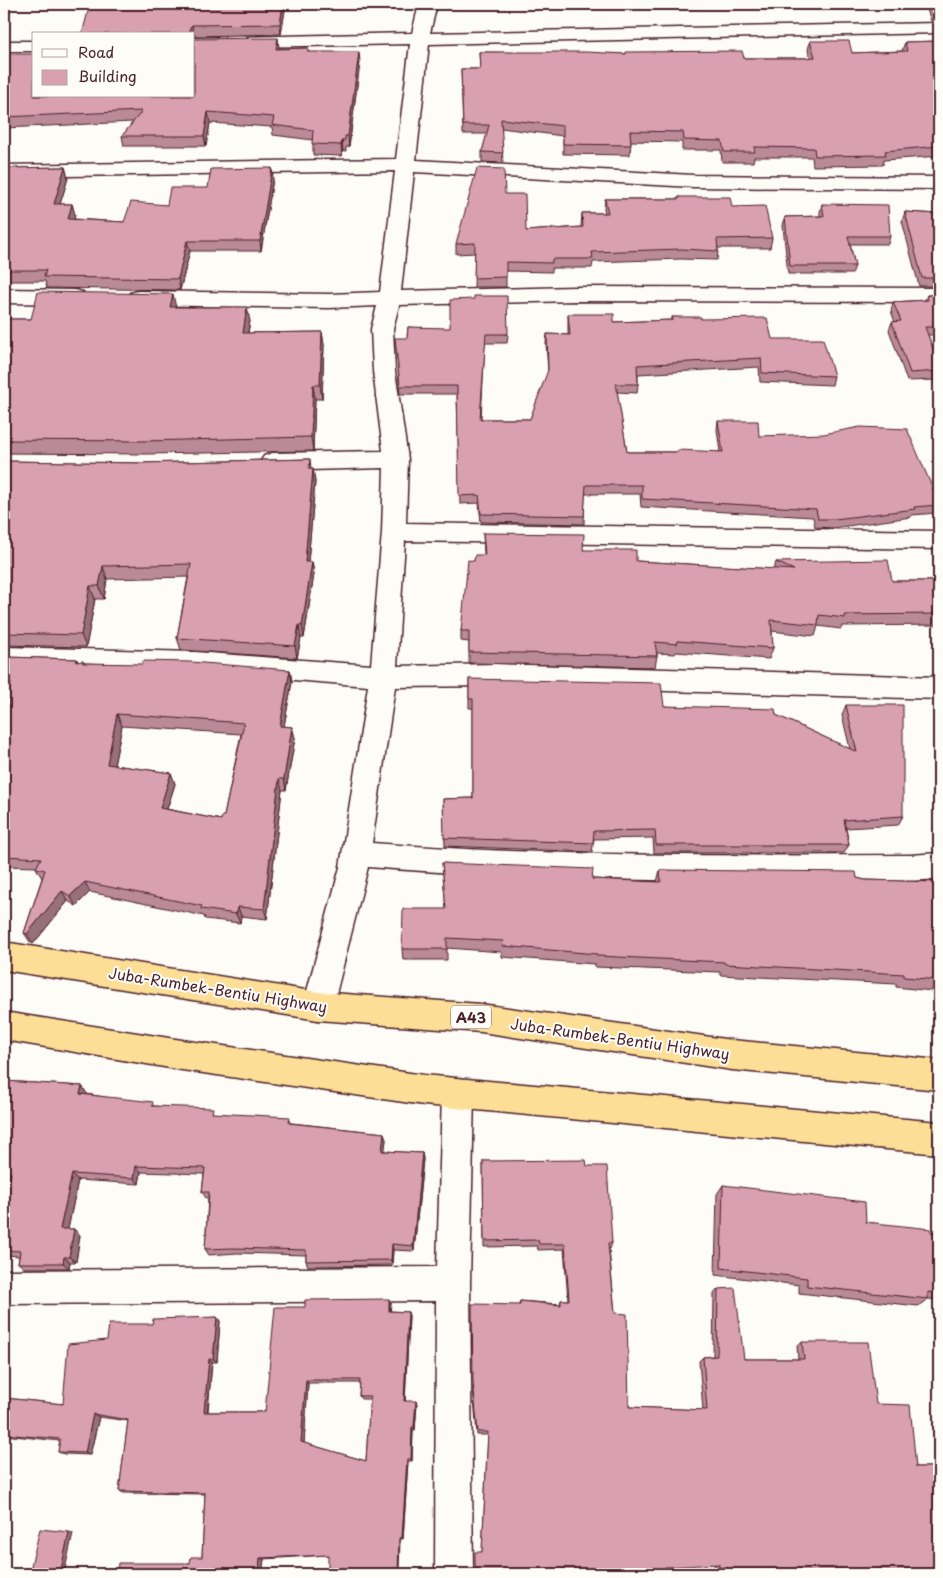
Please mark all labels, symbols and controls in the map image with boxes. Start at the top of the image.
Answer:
legend [32,32,195,98]
text: Road [78,40,114,63]
text: Building [78,64,137,87]
street label: Juba-Rumbek-Bentiu Highway [107,960,329,1018]
road number: A43 [451,1006,491,1028]
street label: Juba-Rumbek-Bentiu Highway [509,1011,731,1065]

